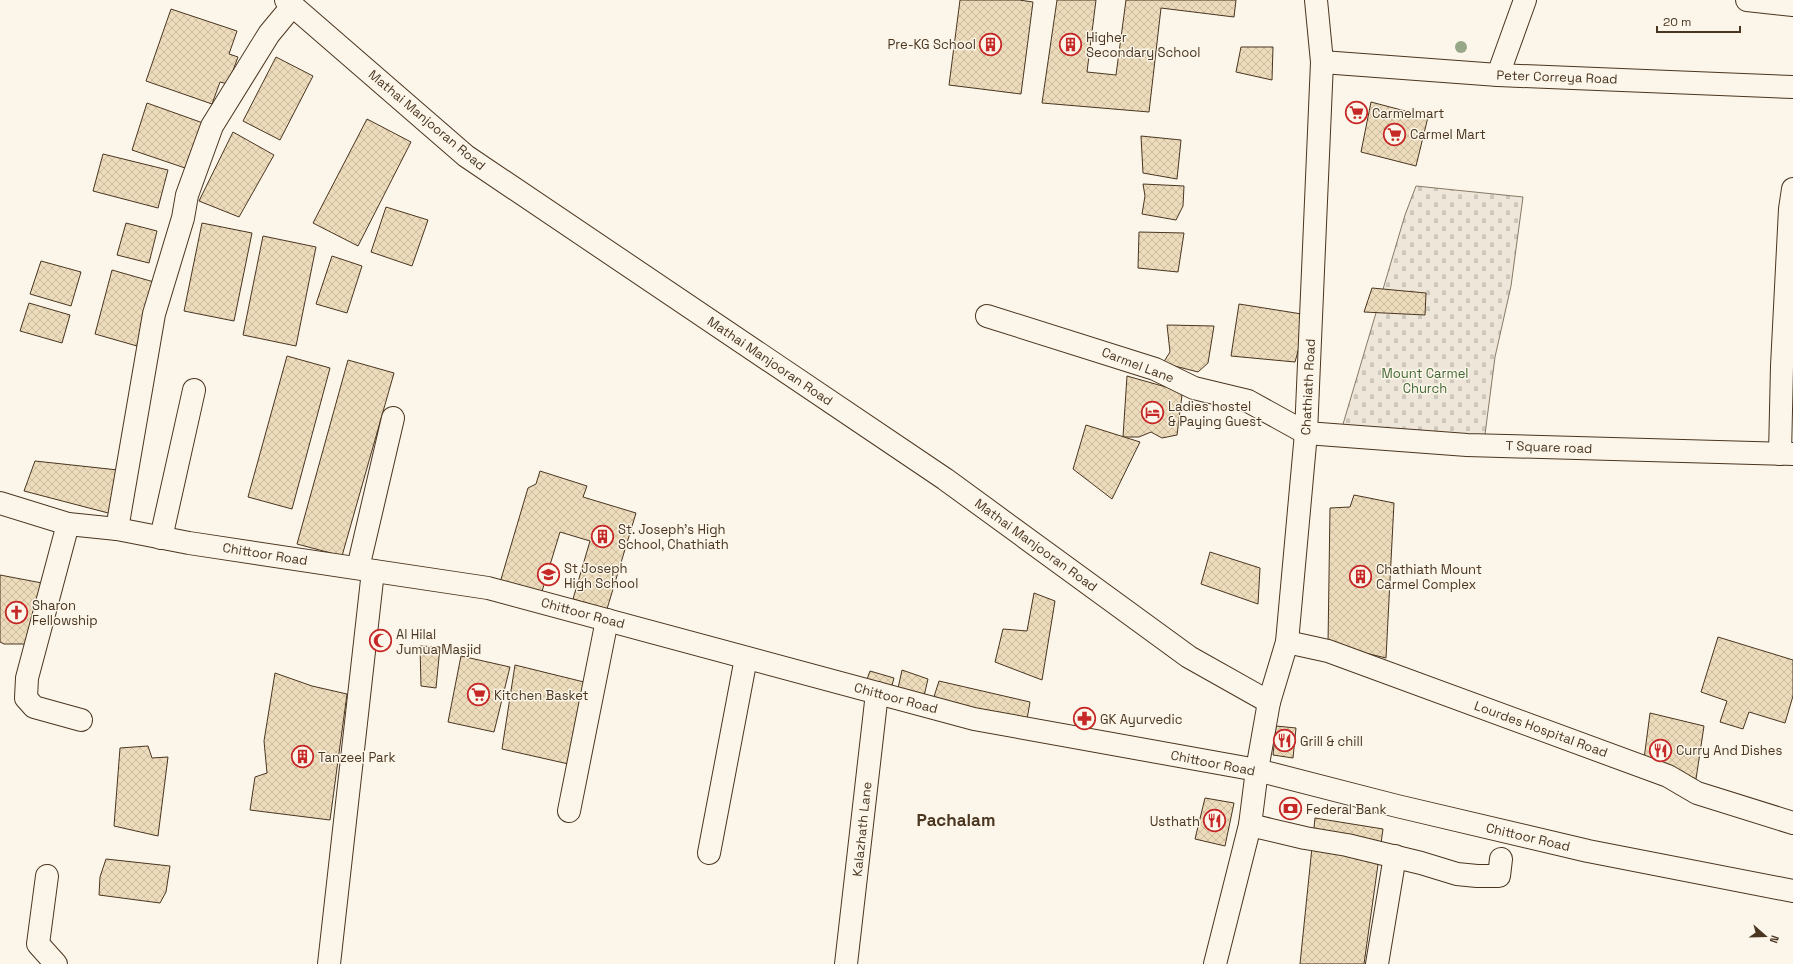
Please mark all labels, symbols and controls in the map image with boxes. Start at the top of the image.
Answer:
scale bar [1657,8,1740,34]
text: 20 m [1663,14,1691,30]
place label: Higher Secondary School [1086,29,1200,61]
building icon: Pre-KG School [978,31,1004,57]
building icon: Higher Secondary School [1058,31,1084,57]
place label: Pre-KG School [887,36,976,53]
street label: Mathai Manjooran Road [365,66,489,174]
street label: Peter Correya Road [1496,66,1618,88]
supermarket icon: Carmelmart [1344,100,1370,126]
place label: Carmelmart [1372,105,1444,122]
supermarket icon: Carmel Mart [1381,121,1407,147]
place label: Carmel Mart [1410,126,1486,143]
street label: Mathai Manjooran Road [704,313,836,409]
street label: Chathiath Road [1297,338,1319,436]
street label: Carmel Lane [1099,343,1177,387]
park label: Mount Carmel Church [1381,365,1469,397]
place label: Ladies hostel & Paying Guest [1168,398,1262,430]
hotel icon: Ladies hostel & Paying Guest [1139,400,1165,426]
street label: T Square road [1505,437,1593,457]
street label: Mathai Manjooran Road [971,495,1101,595]
place label: St. Joseph's High School, Chathiath [618,521,729,553]
building icon: St. Joseph's High School, Chathiath [589,523,615,549]
street label: Chittoor Road [221,539,309,569]
place label: St Joseph High School [564,560,638,592]
place label: Chathiath Mount Carmel Complex [1376,561,1482,593]
school or university icon: St Joseph High School [536,562,562,588]
building icon: Chathiath Mount Carmel Complex [1347,563,1373,589]
street label: Chittoor Road [539,594,627,632]
place label: Sharon Fellowship [32,597,98,629]
church icon: Sharon Fellowship [4,599,30,625]
place label: Al Hilal Jumua Masjid [396,626,481,658]
mosque icon: Al Hilal Jumua Masjid [368,628,394,654]
street label: Chittoor Road [852,679,940,717]
supermarket icon: Kitchen Basket [465,682,491,708]
place label: Kitchen Basket [494,687,589,704]
street label: Lourdes Hospital Road [1472,697,1610,761]
pharmacy icon: GK Ayurvedic [1071,706,1097,732]
place label: GK Ayurvedic [1100,711,1183,728]
restaurant icon: Grill & chill [1272,728,1298,754]
place label: Grill & chill [1300,733,1363,750]
restaurant icon: Curry And Dishes [1647,737,1673,763]
place label: Curry And Dishes [1676,742,1782,759]
building icon: Tanzeel Park [289,744,315,770]
street label: Chittoor Road [1169,746,1257,780]
place label: Tanzeel Park [318,749,395,766]
street label: Kalazhath Lane [849,781,875,877]
bank icon: Federal Bank [1277,796,1303,822]
place label: Federal Bank [1306,801,1386,818]
restaurant icon: Usthath [1202,808,1228,834]
district label: Pachalam [917,809,995,831]
place label: Usthath [1150,813,1200,830]
street label: Chittoor Road [1484,819,1572,855]
north arrow [1745,916,1785,956]
text: N [1767,934,1782,945]

